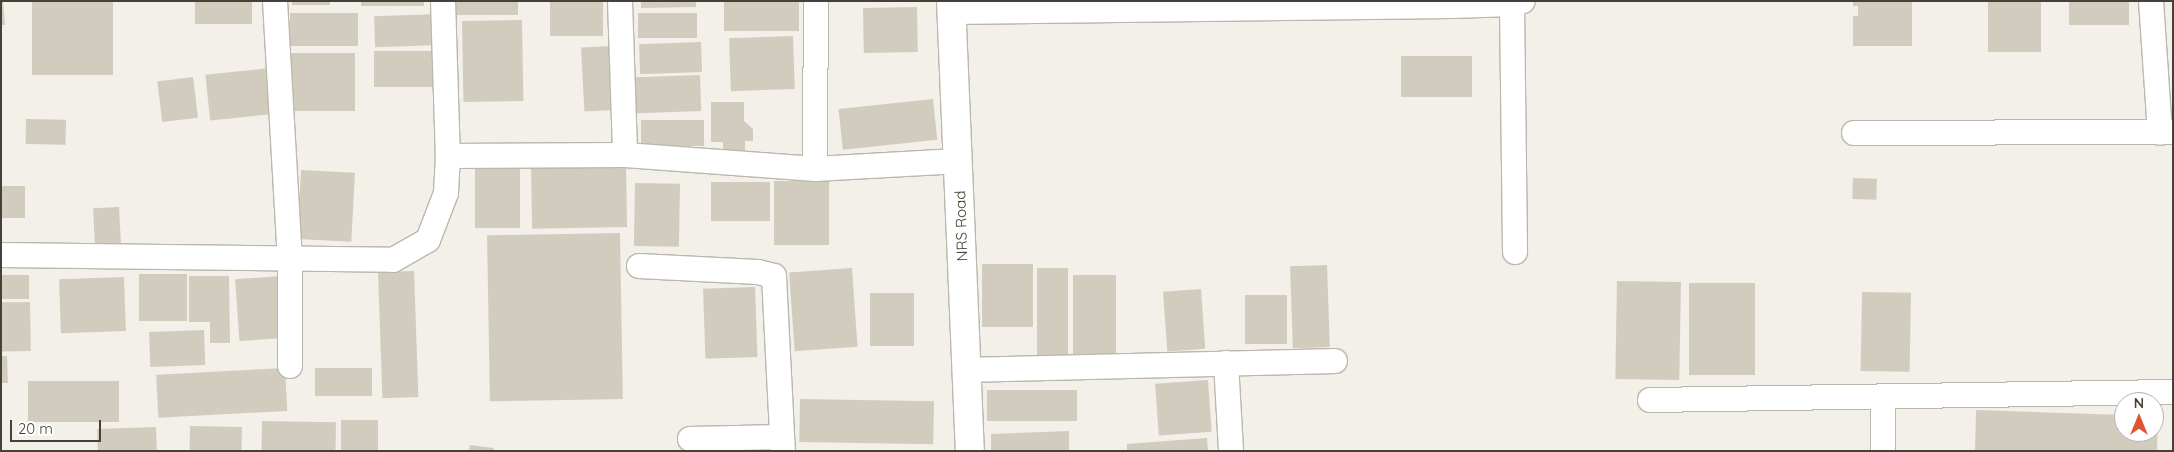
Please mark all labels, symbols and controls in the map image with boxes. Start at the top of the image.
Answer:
street label: NRS Road [951,190,971,262]
north arrow [2114,392,2164,442]
text: N [2134,394,2144,412]
scale bar [12,410,104,442]
text: 20 m [18,419,53,438]

